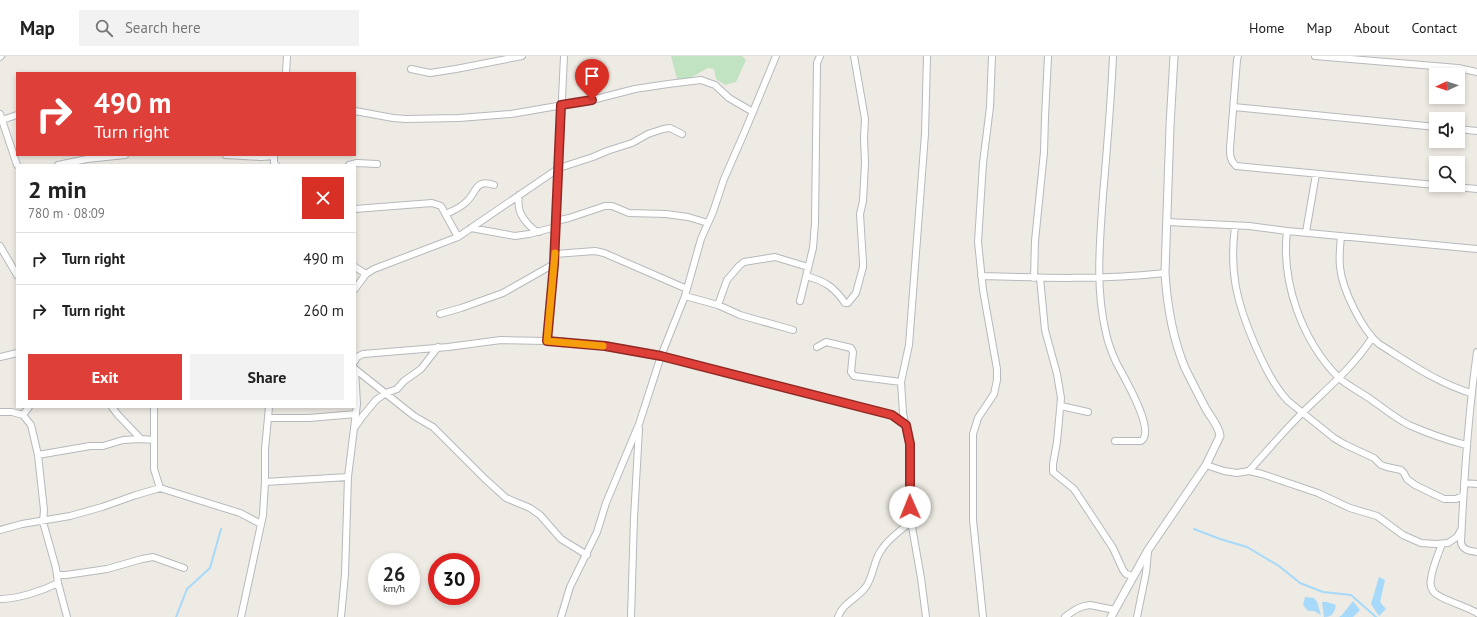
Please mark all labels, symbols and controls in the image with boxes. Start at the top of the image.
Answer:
search box [79,10,359,46]
text: Map [20,16,55,40]
icon: search [93,17,115,39]
text: Search here [125,18,201,37]
text: Home [1249,19,1284,37]
text: Map [1306,19,1332,37]
text: About [1354,19,1390,37]
text: Contact [1412,19,1457,37]
pin [575,59,609,100]
icon: arrive [581,65,603,87]
north arrow [1429,68,1465,104]
map controls [1429,68,1465,192]
text: 490 m [94,84,171,121]
icon: right [28,88,80,140]
button: sound [1429,112,1465,148]
text: Turn right [94,120,169,143]
button: search [1429,156,1465,192]
text: 2 min [28,174,87,205]
button: close [302,177,344,219]
text: 780 m · 08:09 [28,205,105,222]
icon: right [28,248,50,270]
text: Turn right [62,249,125,268]
text: 490 m [303,249,344,268]
icon: right [28,300,50,322]
text: Turn right [62,301,125,320]
text: 260 m [303,301,344,320]
button: Exit [28,354,182,400]
button: Share [190,354,344,400]
position arrow [889,486,931,528]
speed limit sign: 30 [428,553,480,605]
text: 26 [383,561,405,587]
text: km/h [383,582,405,595]

